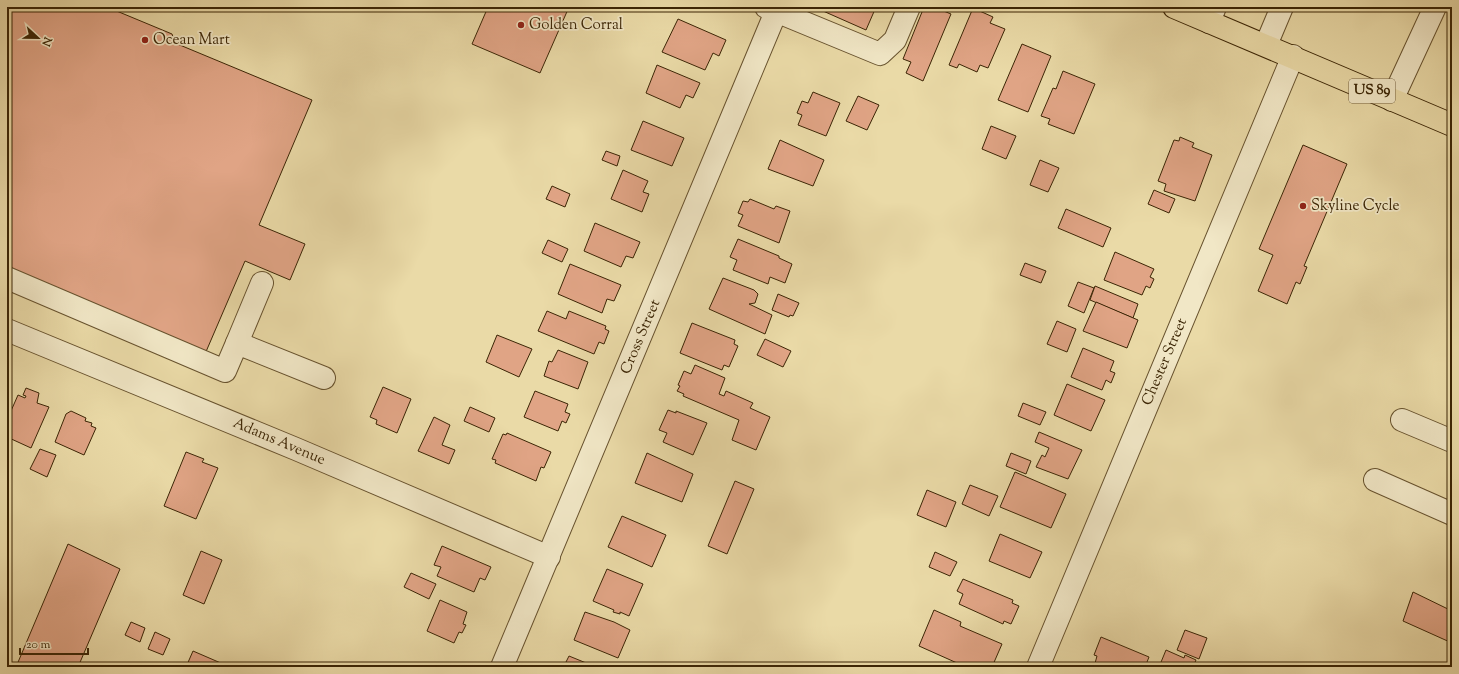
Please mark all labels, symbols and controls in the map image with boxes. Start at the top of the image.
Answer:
place label: Golden Corral [529,15,623,36]
north arrow [18,18,58,58]
marker: Golden Corral [516,20,526,30]
place label: Ocean Mart [153,30,230,51]
text: N [37,33,56,49]
marker: Ocean Mart [140,35,150,45]
road number: US 89 [1349,79,1395,103]
place label: Skyline Cycle [1311,196,1399,217]
marker: Skyline Cycle [1298,201,1308,211]
street label: Cross Street [616,296,666,378]
street label: Chester Street [1137,315,1193,409]
street label: Adams Avenue [230,413,328,471]
scale bar [20,630,88,656]
text: 20 m [26,636,51,654]

